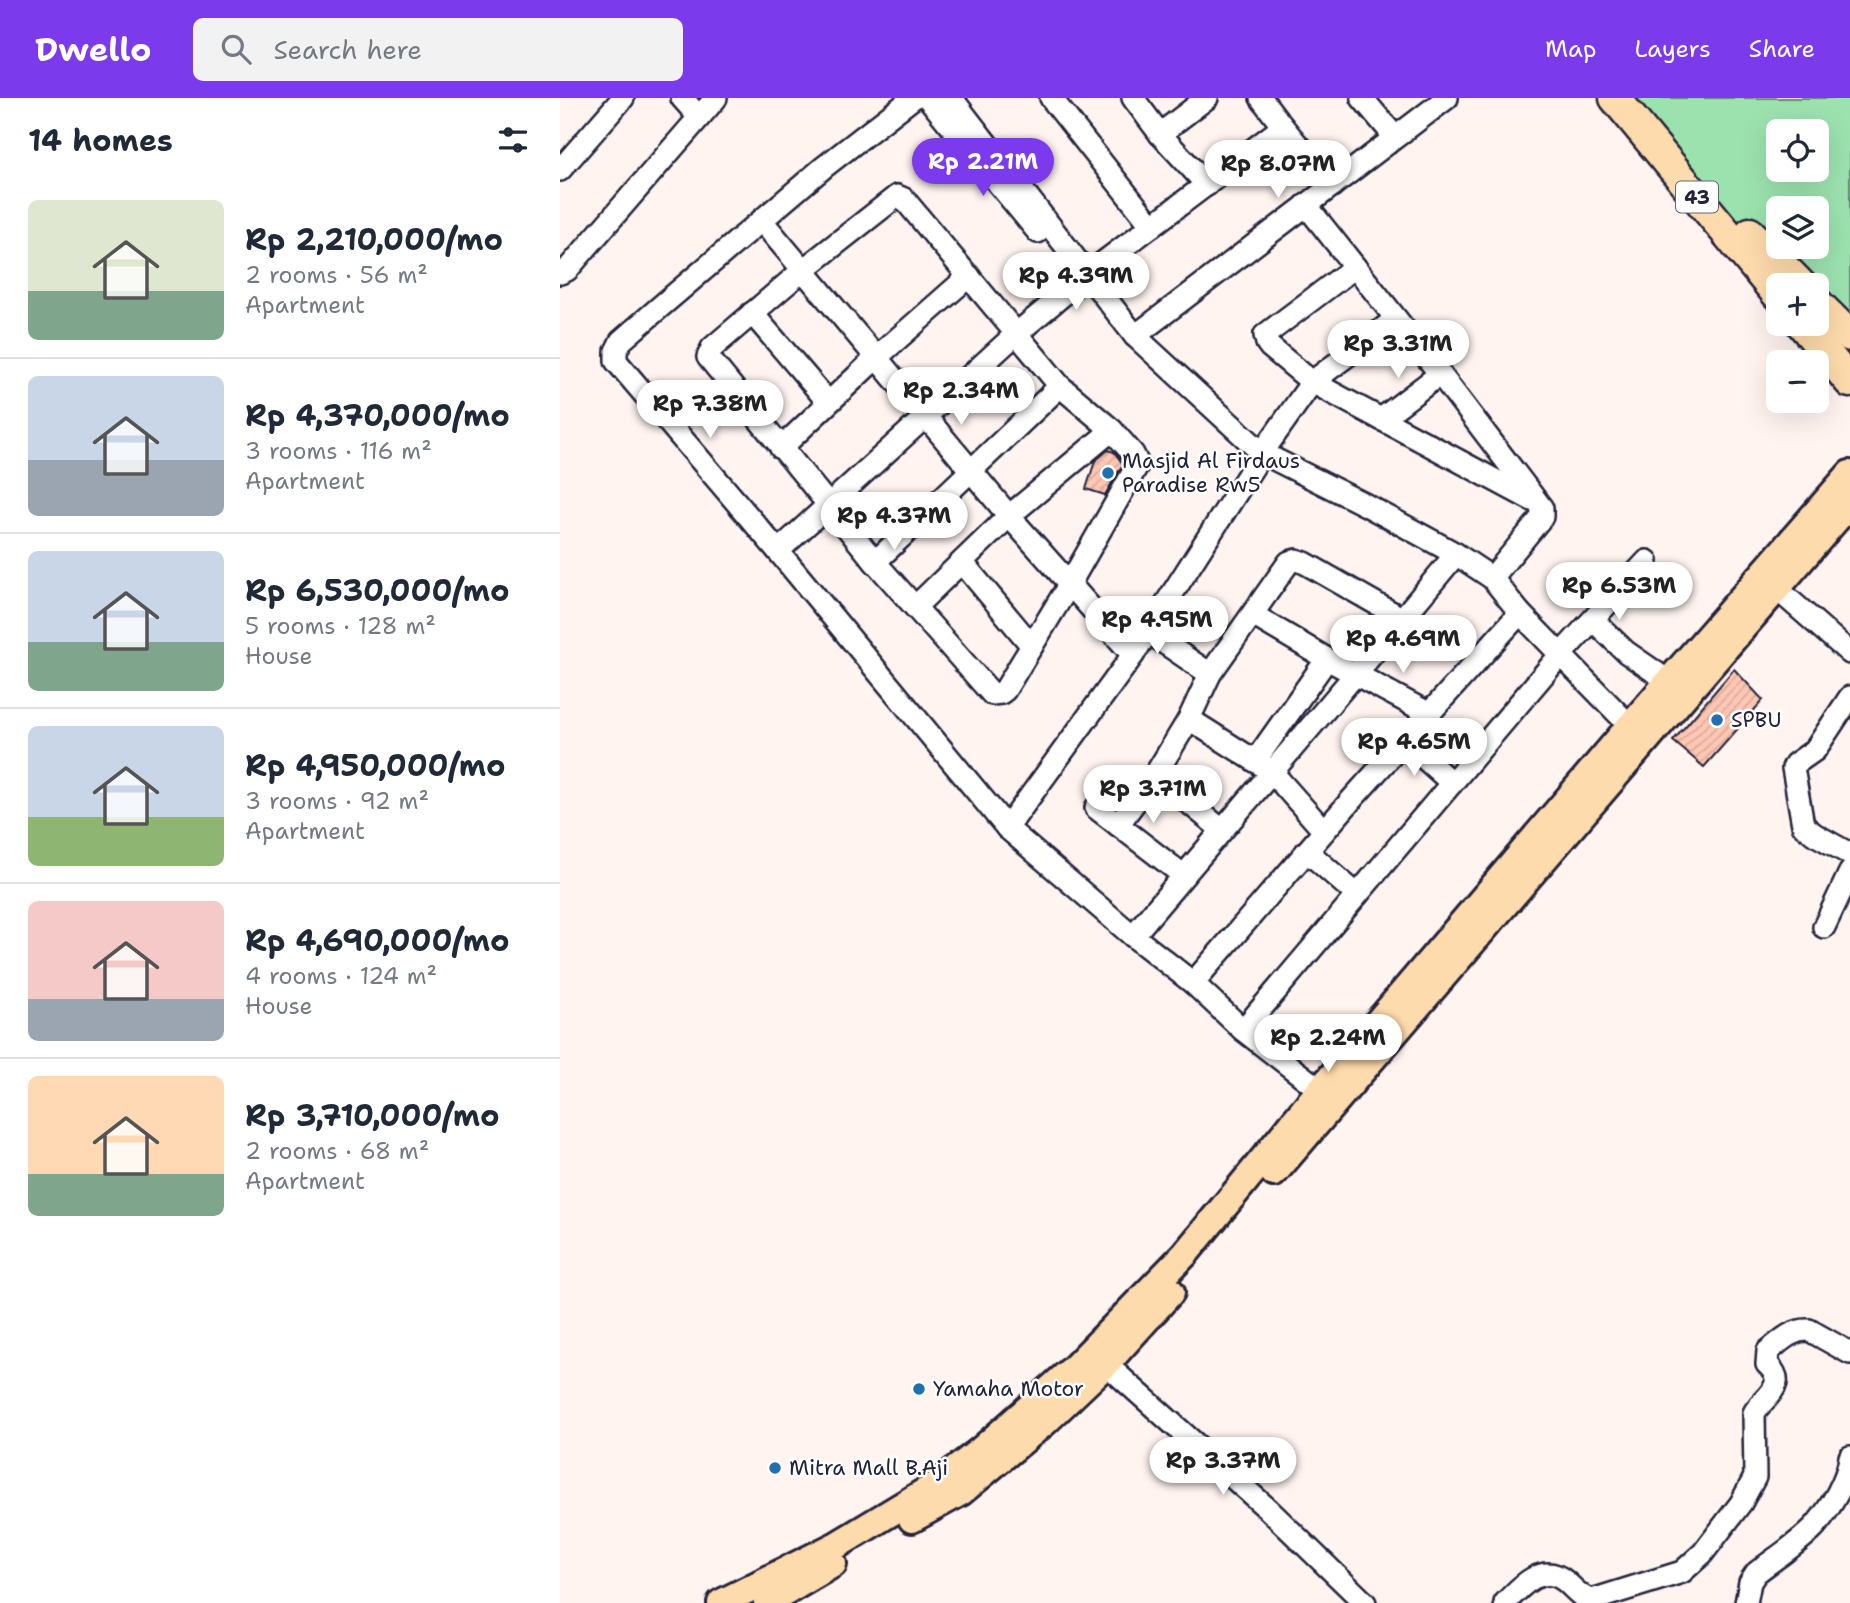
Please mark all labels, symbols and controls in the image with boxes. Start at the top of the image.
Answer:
search box [193,18,683,81]
text: Dwello [35,27,151,72]
icon: search [217,30,255,68]
text: Search here [273,32,422,67]
text: Map [1545,33,1596,65]
text: Layers [1634,33,1711,65]
text: Share [1749,33,1815,65]
map controls [1766,119,1829,413]
button: locate [1766,119,1829,182]
text: 14 homes [28,120,173,161]
icon: filters [494,121,532,159]
pin: Rp 2.21M [911,139,1055,198]
pin: Rp 8.07M [1206,140,1350,200]
text: Rp 2.21M [928,146,1038,176]
text: Rp 8.07M [1220,148,1336,178]
road number: 43 [1676,181,1718,212]
button: layers [1766,196,1829,259]
text: Rp 2,210,000/mo [245,219,503,260]
icon: home [84,228,168,312]
pin: Rp 4.39M [1004,252,1148,312]
text: 2 rooms · 56 m² [245,260,428,290]
text: Rp 4.39M [1019,260,1133,290]
button: + [1766,273,1829,336]
text: Apartment [245,290,365,320]
pin: Rp 3.31M [1326,320,1470,380]
text: Rp 3.31M [1343,328,1453,358]
button: − [1766,350,1829,413]
pin: Rp 2.34M [889,368,1033,427]
text: Rp 2.34M [903,375,1019,405]
pin: Rp 7.38M [638,380,782,440]
text: Rp 7.38M [653,388,767,418]
text: Rp 4,370,000/mo [245,395,510,436]
icon: home [84,404,168,488]
text: 3 rooms · 116 m² [245,436,432,466]
place label: Masjid Al Firdaus Paradise Rw5 [1122,447,1300,499]
marker: Masjid Al Firdaus Paradise Rw5 [1100,465,1116,481]
text: Apartment [245,466,365,496]
pin: Rp 4.37M [822,492,966,552]
text: Rp 4.37M [837,500,951,530]
pin: Rp 6.53M [1547,562,1691,622]
text: Rp 6,530,000/mo [245,570,510,611]
text: Rp 6.53M [1562,570,1676,600]
icon: home [84,579,168,663]
pin: Rp 4.95M [1085,596,1229,656]
text: Rp 4.95M [1101,604,1213,634]
text: 5 rooms · 128 m² [245,611,436,641]
pin: Rp 4.69M [1331,616,1475,675]
text: Rp 4.69M [1346,623,1460,653]
text: House [245,641,313,671]
place label: SPBU [1731,706,1781,734]
marker: SPBU [1709,712,1725,728]
pin: Rp 4.65M [1342,718,1486,778]
text: Rp 4.65M [1357,726,1471,756]
text: Rp 4,950,000/mo [245,745,506,786]
icon: home [84,754,168,838]
pin: Rp 3.71M [1081,766,1225,825]
text: Rp 3.71M [1099,773,1207,803]
text: 3 rooms · 92 m² [245,786,429,816]
text: Apartment [245,816,365,846]
text: Rp 4,690,000/mo [245,920,510,961]
icon: home [84,929,168,1013]
text: 4 rooms · 124 m² [245,961,437,991]
text: House [245,991,313,1021]
pin: Rp 2.24M [1256,1014,1400,1074]
text: Rp 2.24M [1270,1022,1386,1052]
text: Rp 3,710,000/mo [245,1095,500,1136]
icon: home [84,1104,168,1188]
text: 2 rooms · 68 m² [245,1136,429,1166]
text: Apartment [245,1166,365,1196]
place label: Yamaha Motor [933,1375,1084,1403]
marker: Yamaha Motor [911,1381,927,1397]
pin: Rp 3.37M [1151,1438,1295,1497]
text: Rp 3.37M [1165,1445,1281,1475]
place label: Mitra Mall B.Aji [789,1454,948,1482]
marker: Mitra Mall B.Aji [767,1460,783,1476]

